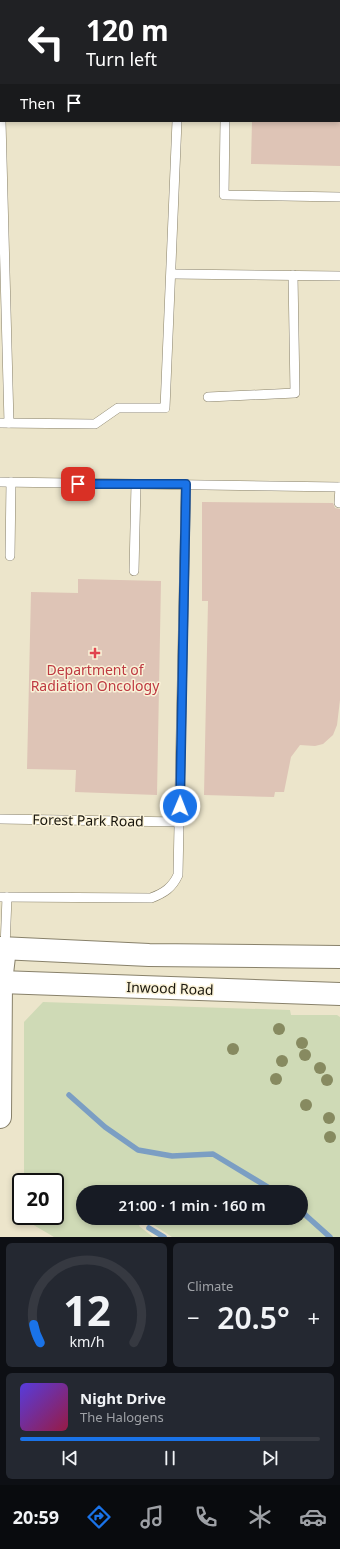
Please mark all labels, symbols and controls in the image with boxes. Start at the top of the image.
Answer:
text: 120 m [86,11,169,49]
icon: left [20,16,72,68]
text: Turn left [86,47,157,71]
icon: arrive [63,92,85,114]
text: Then [20,93,55,113]
pin [61,467,95,501]
icon: arrive [67,473,89,495]
marker: Department of Radiation Oncology [89,647,101,659]
place label: Department of Radiation Oncology [31,660,160,695]
position arrow [159,785,201,827]
street label: Forest Park Road [32,810,144,830]
street label: Inwood Road [126,977,214,999]
speed limit sign: 20 [12,1173,64,1225]
text: 21:00 · 1 min · 160 m [118,1195,266,1215]
text: Climate [187,1277,233,1295]
text: 12 [63,1282,110,1338]
text: 20.5° [217,1297,290,1338]
text: − [187,1302,200,1332]
text: + [307,1302,320,1332]
text: km/h [69,1332,104,1351]
text: Night Drive [80,1388,166,1408]
text: The Halogens [80,1408,164,1426]
icon: previous [59,1447,81,1469]
icon: pause [159,1447,181,1469]
icon: next [259,1447,281,1469]
icon: directions [85,1503,113,1531]
icon: music [138,1503,166,1531]
icon: phone [192,1503,220,1531]
icon: climate [246,1503,274,1531]
icon: car [299,1503,327,1531]
text: 20:59 [13,1505,59,1529]

